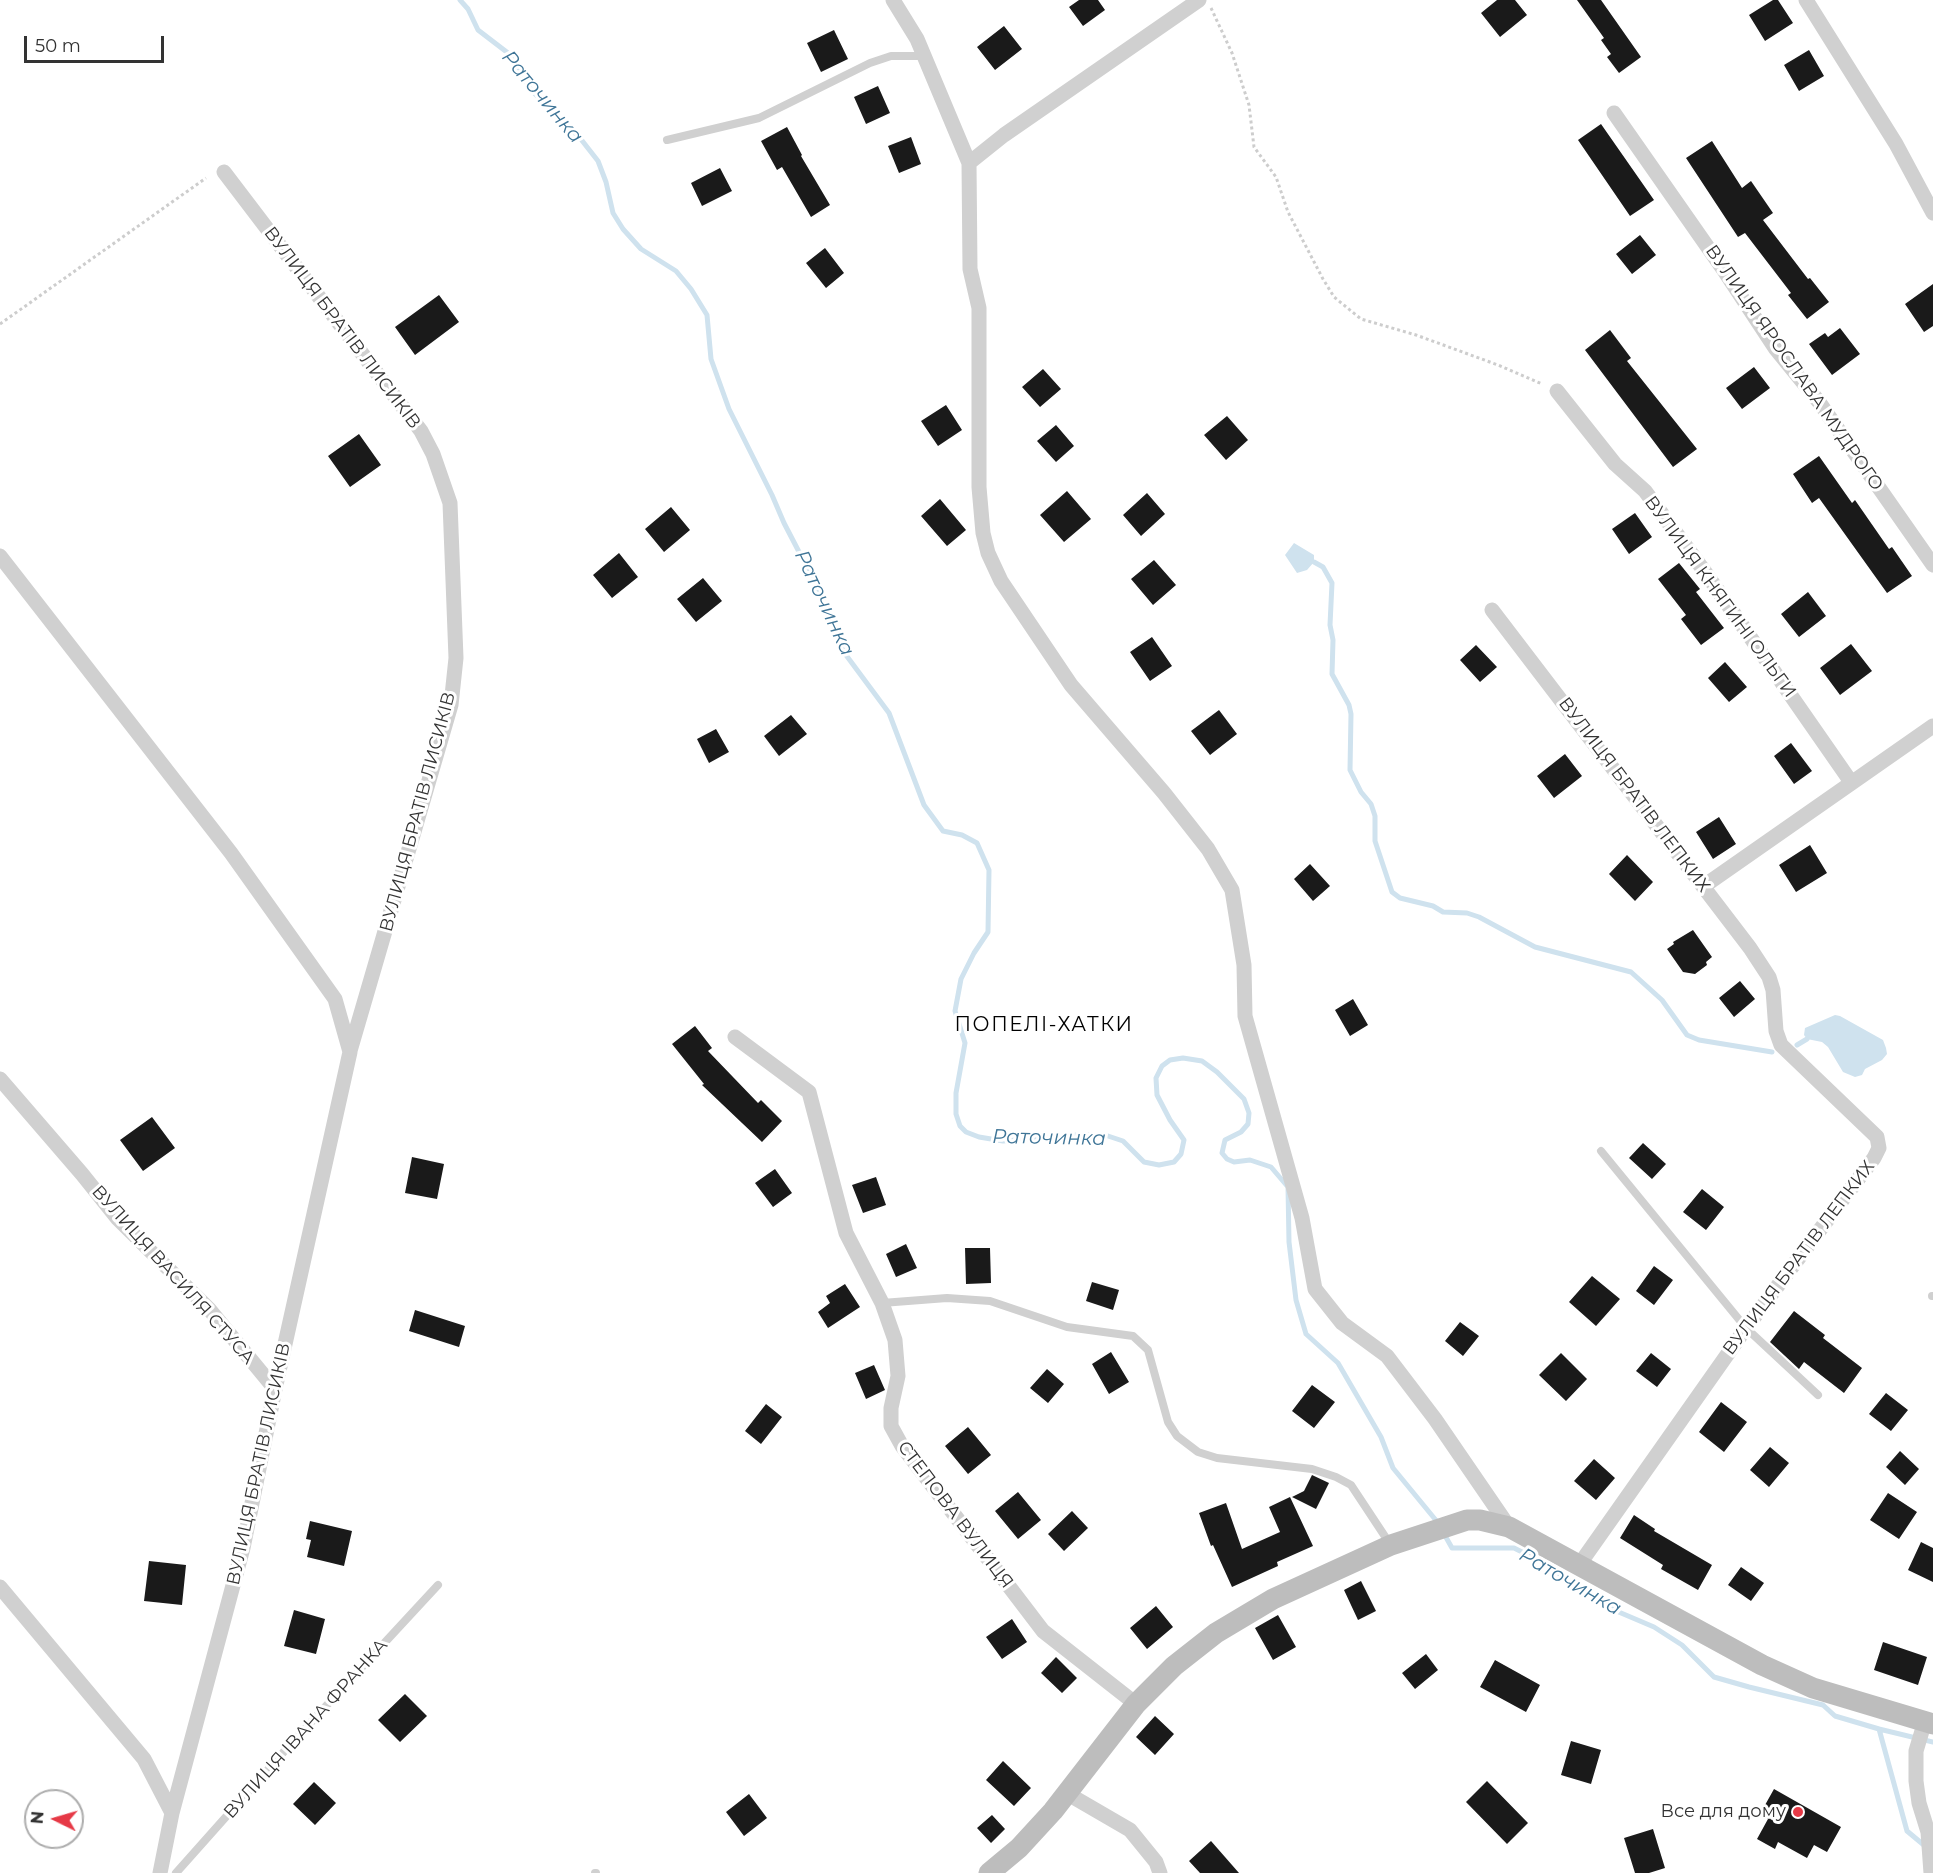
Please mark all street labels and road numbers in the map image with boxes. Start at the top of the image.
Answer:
street label: ВУЛИЦЯ БРАТІВ ЛИСИКІВ [259,223,425,433]
street label: ВУЛИЦЯ ЯРОСЛАВА МУДРОГО [1701,241,1887,495]
street label: ВУЛИЦЯ КНЯГИНІ ОЛЬГИ [1640,492,1800,702]
street label: ВУЛИЦЯ БРАТІВ ЛИСИКІВ [376,690,460,934]
street label: ВУЛИЦЯ БРАТІВ ЛЕПКИХ [1554,693,1714,897]
street label: ВУЛИЦЯ БРАТІВ ЛЕПКИХ [1719,1156,1879,1360]
street label: ВУЛИЦЯ ВАСИЛЯ СТУСА [87,1181,259,1369]
street label: ВУЛИЦЯ БРАТІВ ЛИСИКІВ [223,1341,295,1587]
street label: СТЕПОВА ВУЛИЦЯ [893,1437,1017,1593]
street label: ВУЛИЦЯ ІВАНА ФРАНКА [220,1635,392,1823]

